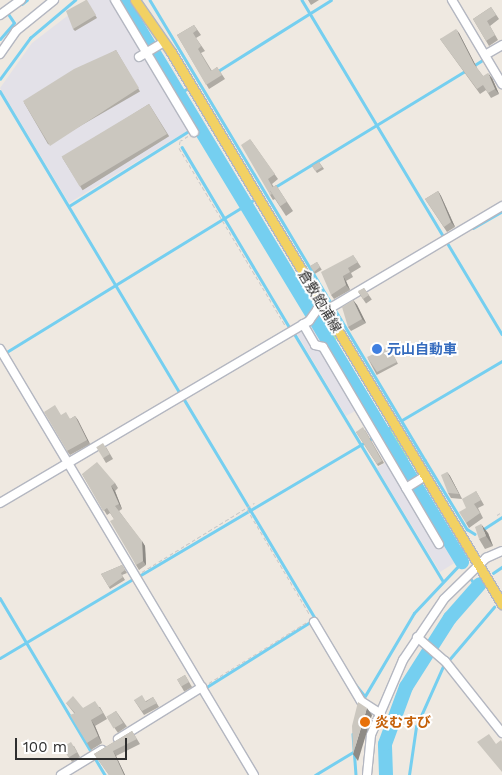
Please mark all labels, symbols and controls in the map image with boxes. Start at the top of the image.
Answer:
street label: 倉敷飽浦線 [295,267,345,335]
place label: 元山自動車 [387,341,457,357]
marker: 元山自動車 [371,343,383,355]
place label: 炎むすび [375,714,431,730]
marker: 炎むすび [359,716,371,728]
scale bar [18,728,130,760]
text: 100 m [23,738,67,756]

